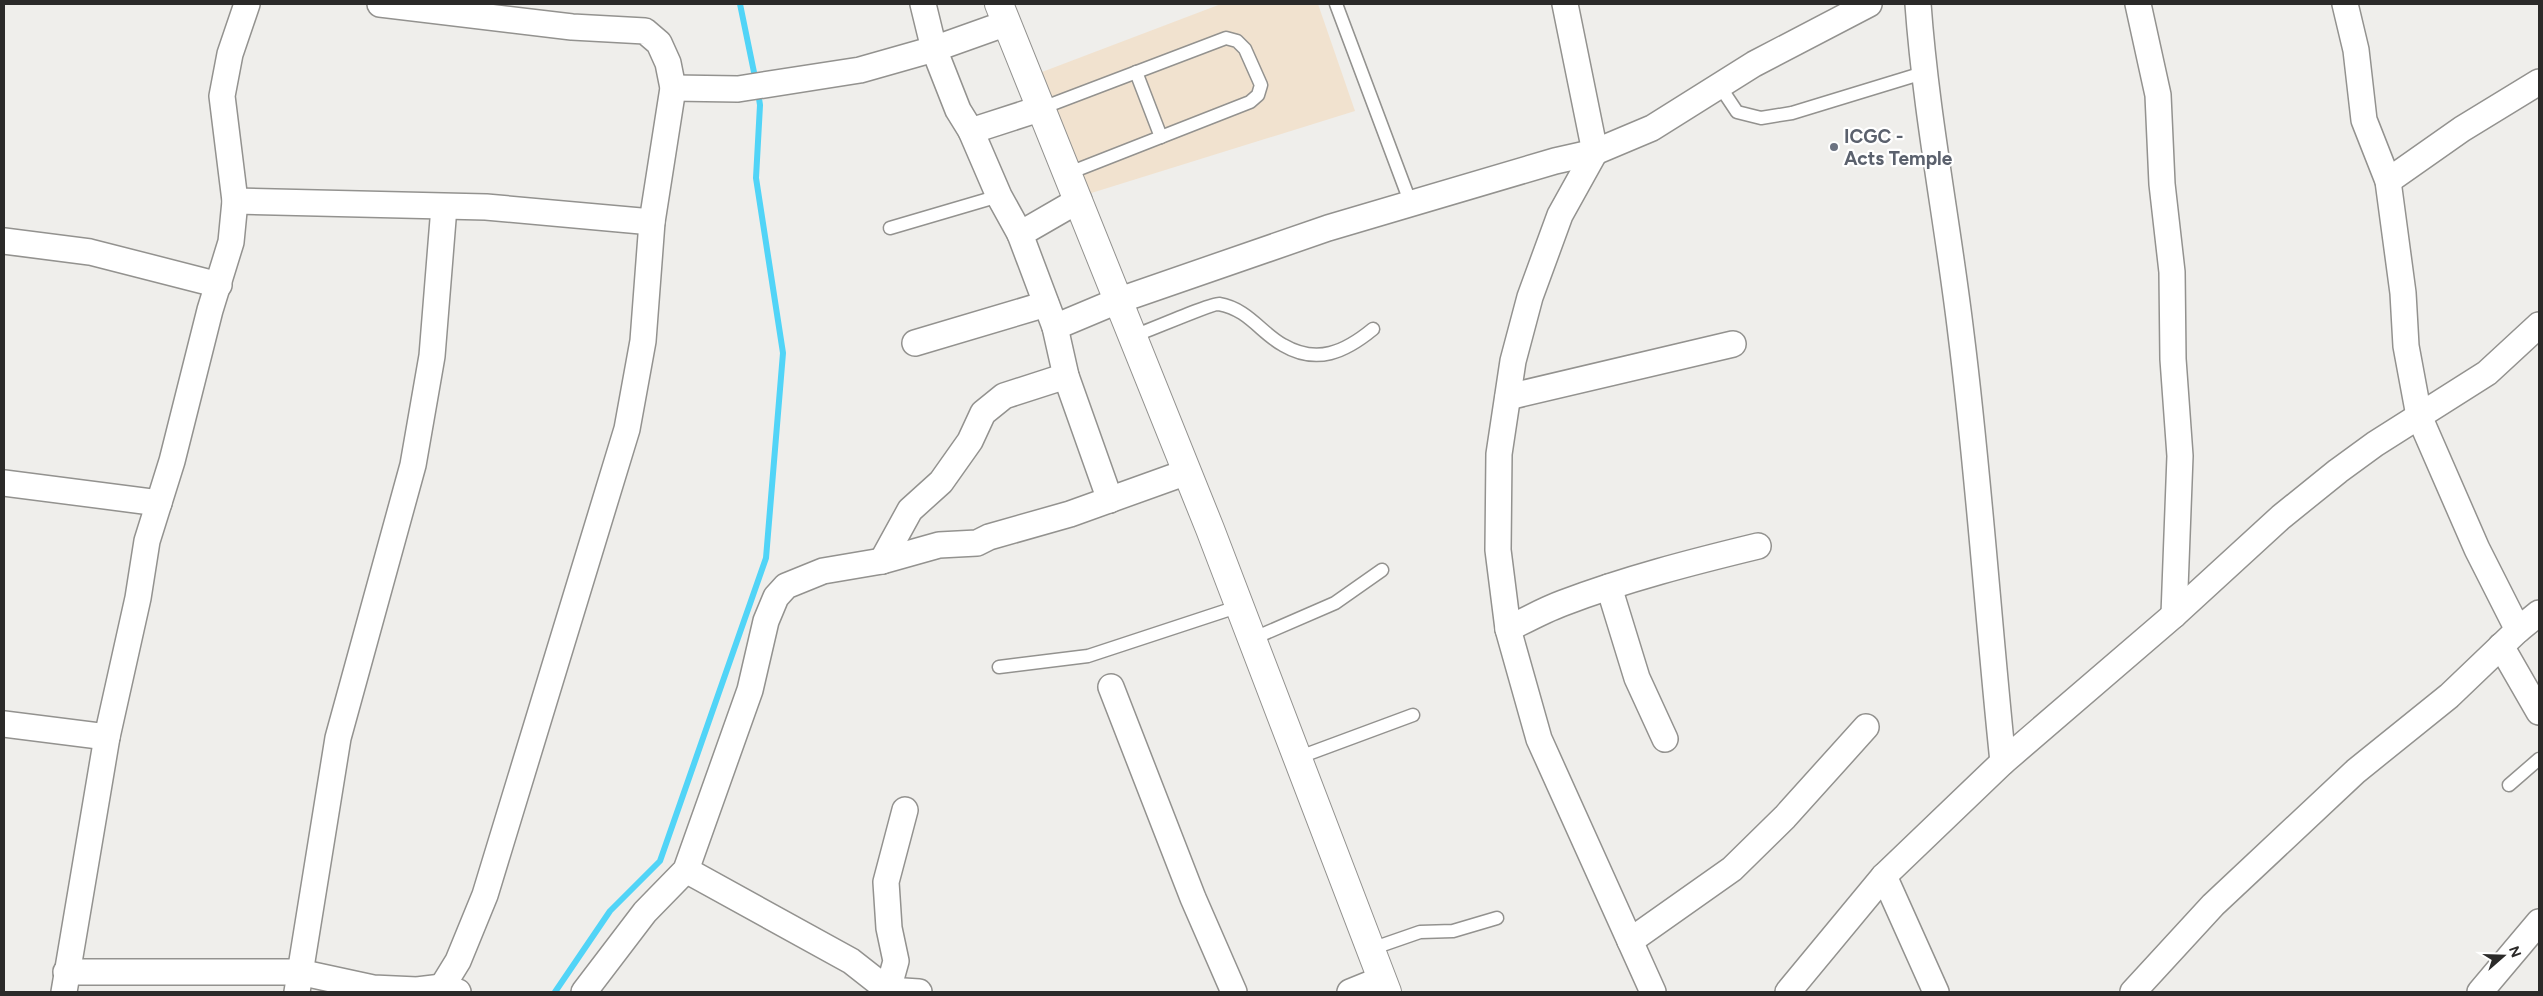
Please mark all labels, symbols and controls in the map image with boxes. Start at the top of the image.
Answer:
place label: ICGC - Acts Temple [1844,125,1953,170]
marker: ICGC - Acts Temple [1828,141,1840,153]
north arrow [2478,931,2528,981]
text: N [2505,944,2525,960]

